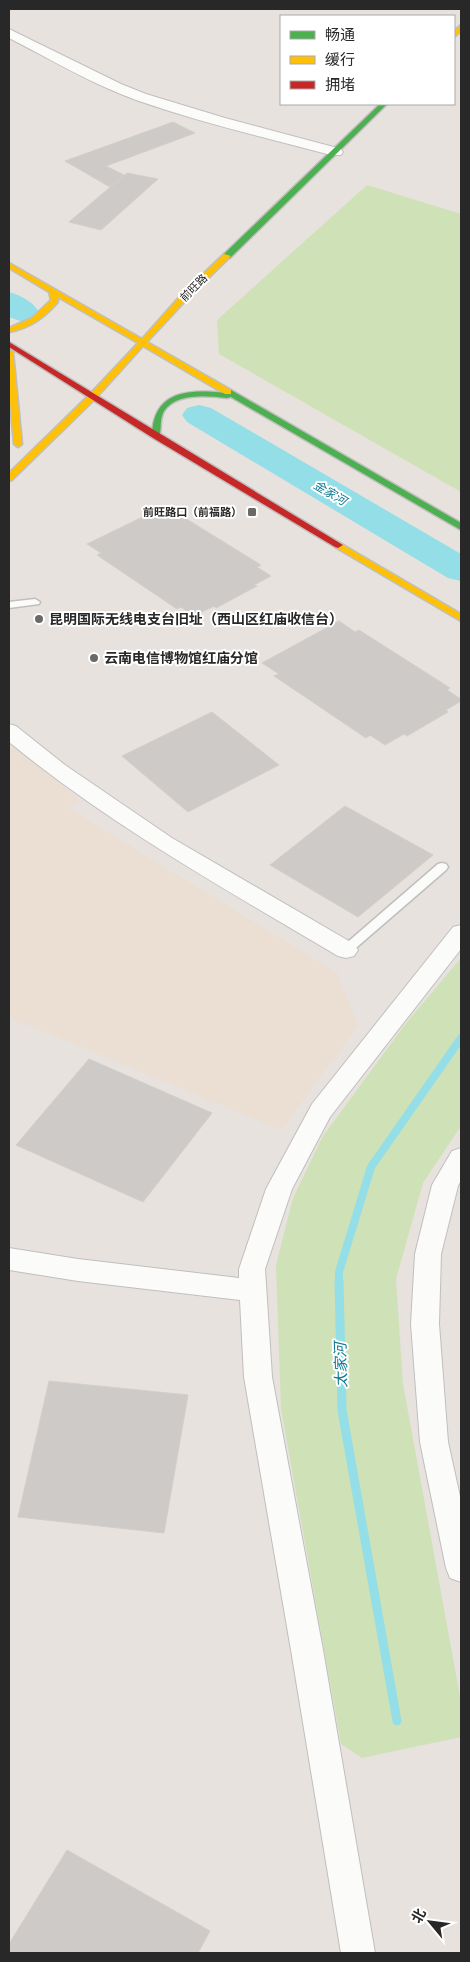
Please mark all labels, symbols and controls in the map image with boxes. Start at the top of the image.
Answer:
legend [280,15,455,105]
text: 畅通 [325,26,355,44]
text: 缓行 [325,51,355,69]
text: 拥堵 [325,76,355,94]
street label: 前旺路 [178,272,210,304]
water label: 金家河 [311,478,351,509]
place label: 前旺路口（前福路） [143,506,242,519]
marker: 前旺路口（前福路） [246,506,258,518]
place label: 昆明国际无线电支台旧址（西山区红庙收信台） [49,611,343,627]
marker: 昆明国际无线电支台旧址（西山区红庙收信台） [33,613,45,625]
place label: 云南电信博物馆红庙分馆 [104,650,258,666]
marker: 云南电信博物馆红庙分馆 [88,652,100,664]
water label: 太家河 [332,1339,350,1388]
north arrow [405,1897,455,1947]
text: 北 [408,1906,429,1926]

